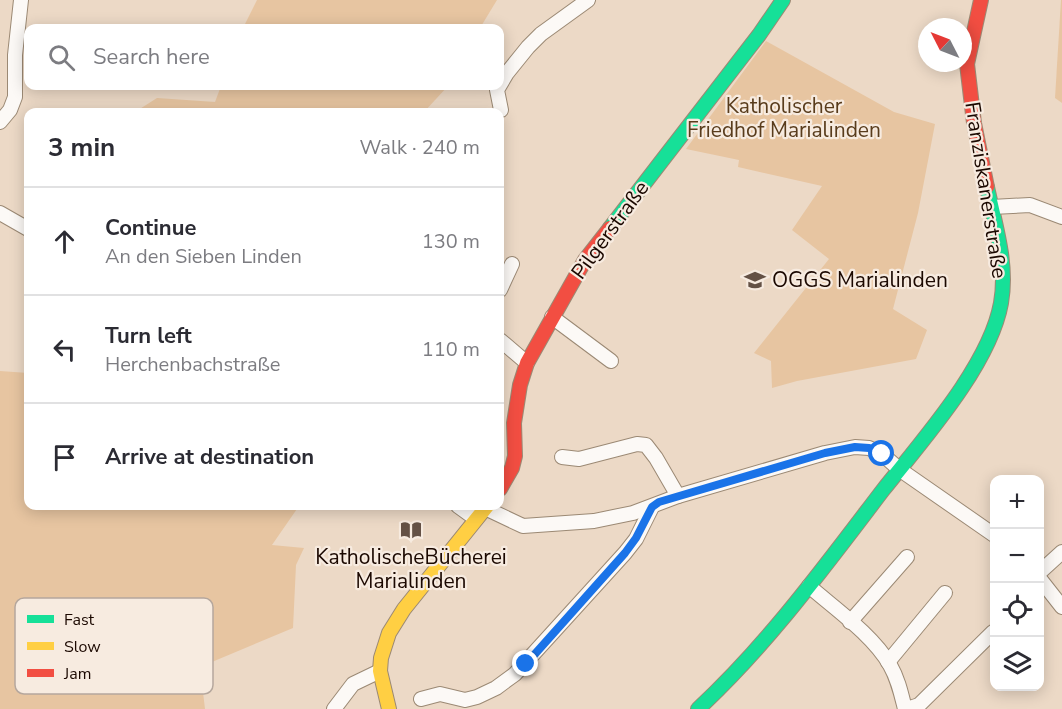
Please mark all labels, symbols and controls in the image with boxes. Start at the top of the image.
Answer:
north arrow [918,18,972,72]
search box [24,24,504,90]
icon: search [45,41,78,74]
text: Search here [93,42,210,72]
park label: Katholischer Friedhof Marialinden [687,92,881,144]
street label: Franziskanerstraße [958,100,1014,280]
text: 3 min [48,130,115,165]
text: Walk · 240 m [360,134,480,161]
street label: Pilgerstraße [565,175,655,285]
text: Continue [105,213,196,243]
icon: ahead [48,225,81,258]
text: 130 m [422,228,480,255]
text: An den Sieben Linden [105,243,302,270]
place label: OGGS Marialinden [772,266,948,294]
school or university icon: OGGS Marialinden [743,268,767,292]
text: Turn left [105,321,192,351]
icon: left [48,333,81,366]
text: 110 m [422,336,480,363]
text: Herchenbachstraße [105,351,281,378]
route start [868,440,894,466]
icon: arrive [48,441,81,474]
text: Arrive at destination [105,442,314,472]
map controls [990,475,1044,691]
button: + [990,475,1044,529]
library icon: KatholischeBücherei Marialinden [399,518,423,542]
button: − [990,529,1044,583]
place label: KatholischeBücherei Marialinden [315,543,507,595]
button: locate [990,583,1044,637]
legend [15,598,213,694]
text: Fast [64,609,95,631]
text: Slow [64,636,101,658]
button: layers [990,637,1044,691]
route end [512,650,538,676]
text: Jam [63,663,91,685]

